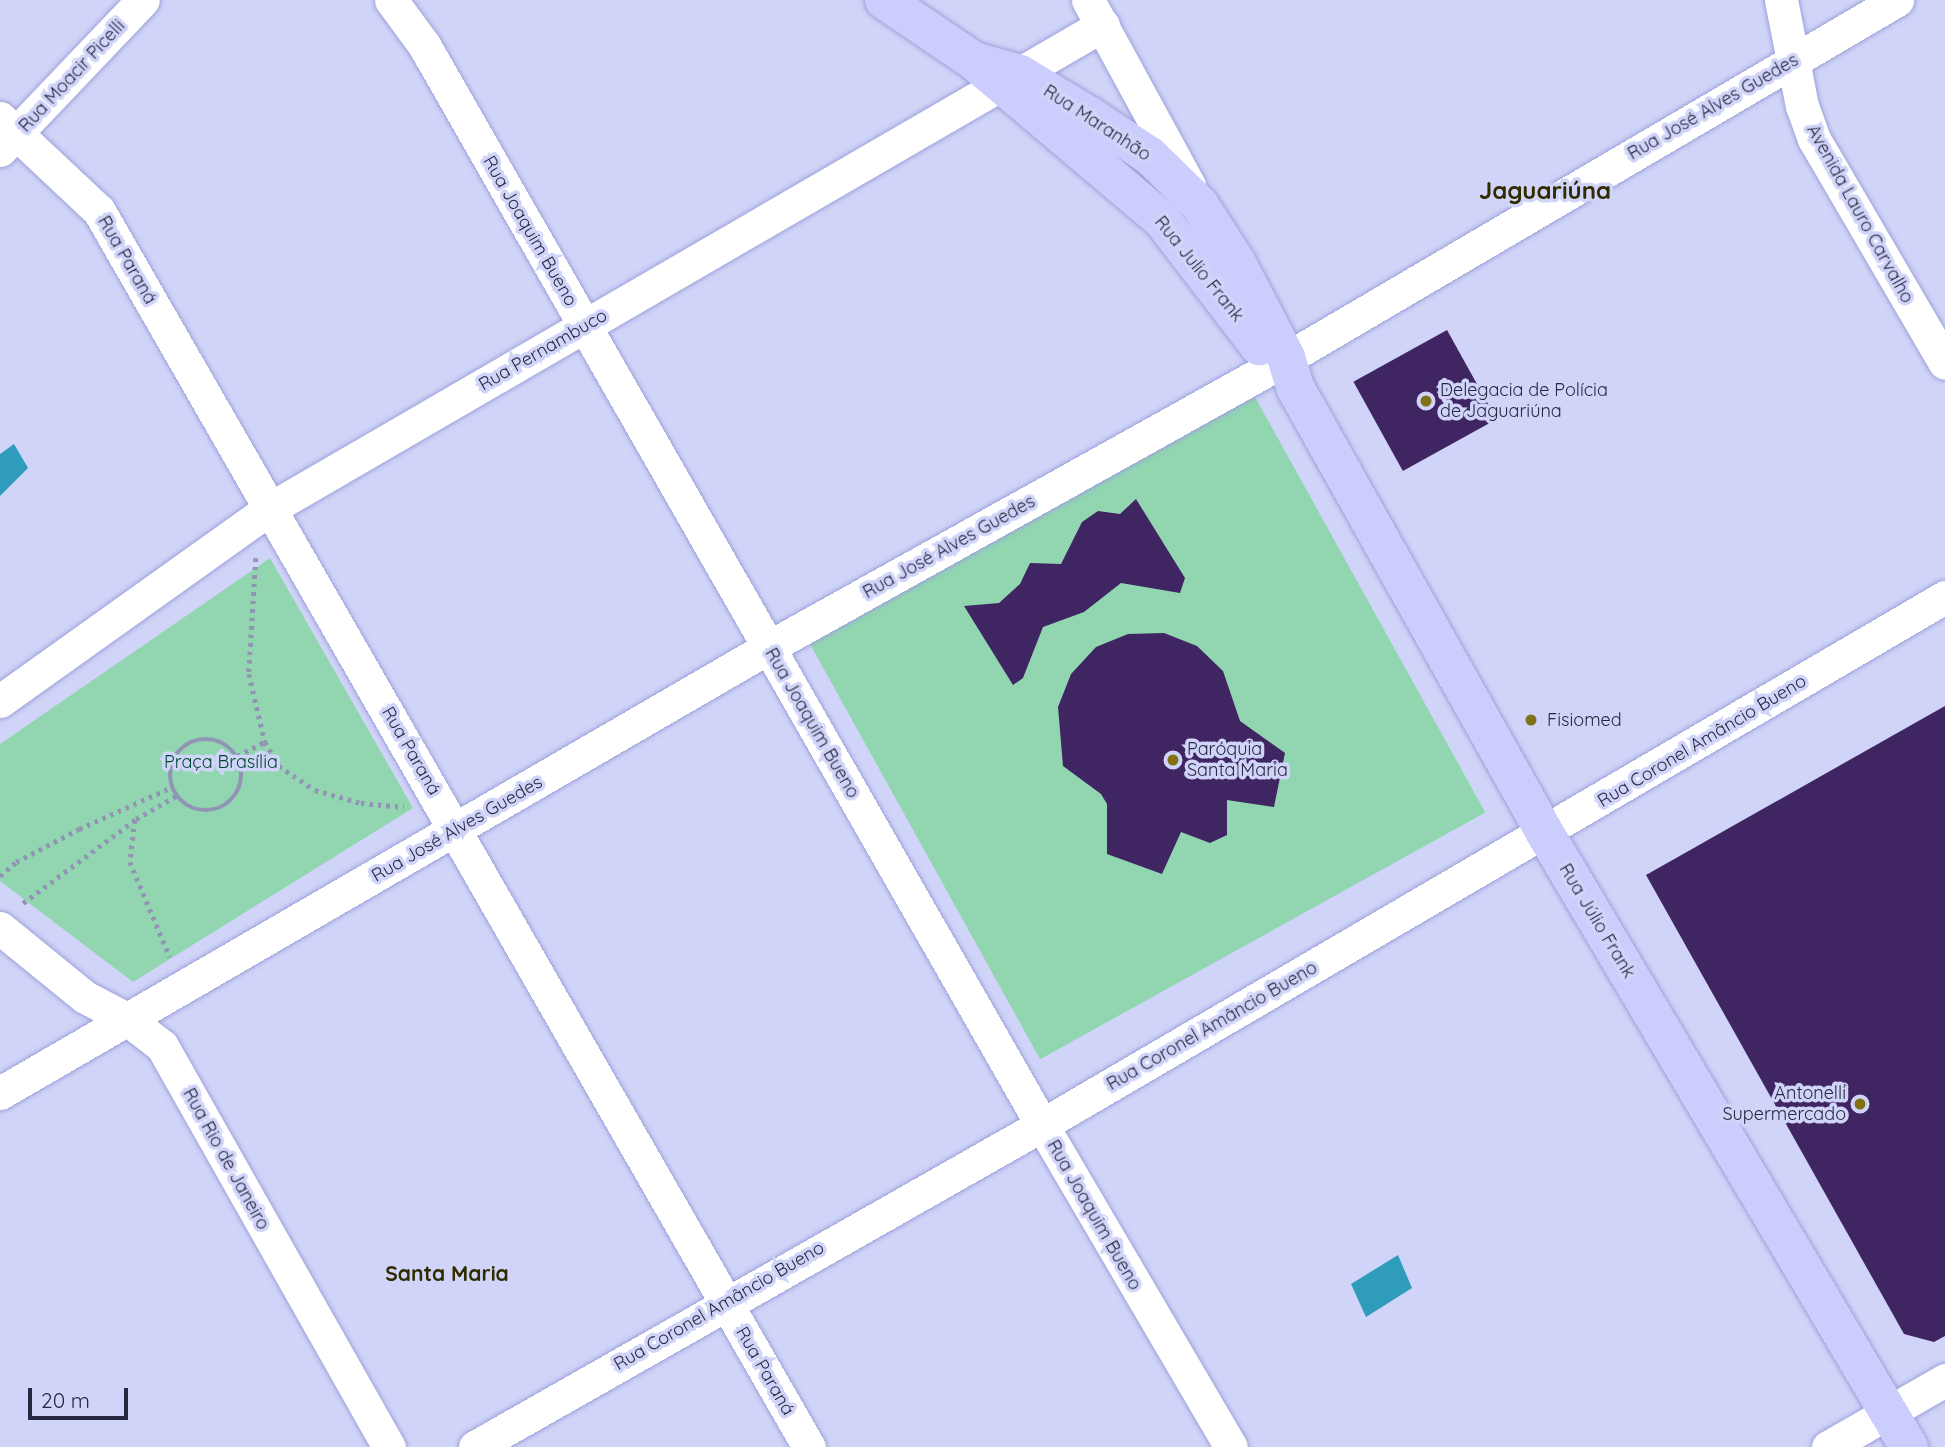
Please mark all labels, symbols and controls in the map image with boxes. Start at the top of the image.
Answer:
street label: Rua Moacir Picelli [14,15,130,137]
street label: Rua José Alves Guedes [1624,49,1802,165]
street label: Rua Maranhão [1039,80,1155,166]
street label: Avenida Lauro Carvalho [1802,121,1918,307]
street label: Rua Joaquim Bueno [478,152,582,310]
district label: Jaguariúna [1479,177,1611,205]
street label: Rua Paraná [93,212,161,308]
street label: Rua Julio Frank [1150,212,1248,326]
street label: Rua Pernambuco [475,304,611,396]
place label: Delegacia de Polícia de Jaguariúna [1440,380,1608,422]
marker: Delegacia de Polícia de Jaguariúna [1418,393,1434,409]
street label: Rua José Alves Guedes [859,491,1039,603]
street label: Rua Joaquim Bueno [760,644,864,802]
street label: Rua Coronel Amâncio Bueno [1594,670,1810,812]
street label: Rua Paraná [377,703,445,799]
place label: Fisiomed [1547,709,1622,731]
marker: Fisiomed [1521,710,1541,730]
place label: Paróquia Santa Maria [1187,739,1288,782]
park label: Praça Brasília [164,751,278,773]
marker: Paróquia Santa Maria [1165,752,1181,768]
street label: Rua José Alves Guedes [368,771,546,887]
street label: Rua Júlio Frank [1554,860,1640,982]
street label: Rua Coronel Amâncio Bueno [1103,957,1321,1095]
place label: Antonelli Supermercado [1723,1083,1846,1126]
street label: Rua Rio de Janeiro [178,1084,274,1234]
marker: Antonelli Supermercado [1852,1096,1868,1112]
street label: Rua Joaquim Bueno [1042,1136,1146,1294]
street label: Rua Coronel Amâncio Bueno [610,1237,828,1375]
district label: Santa Maria [385,1260,509,1286]
street label: Rua Paraná [731,1323,799,1419]
scale bar [32,1374,131,1418]
text: 20 m [41,1387,90,1413]

